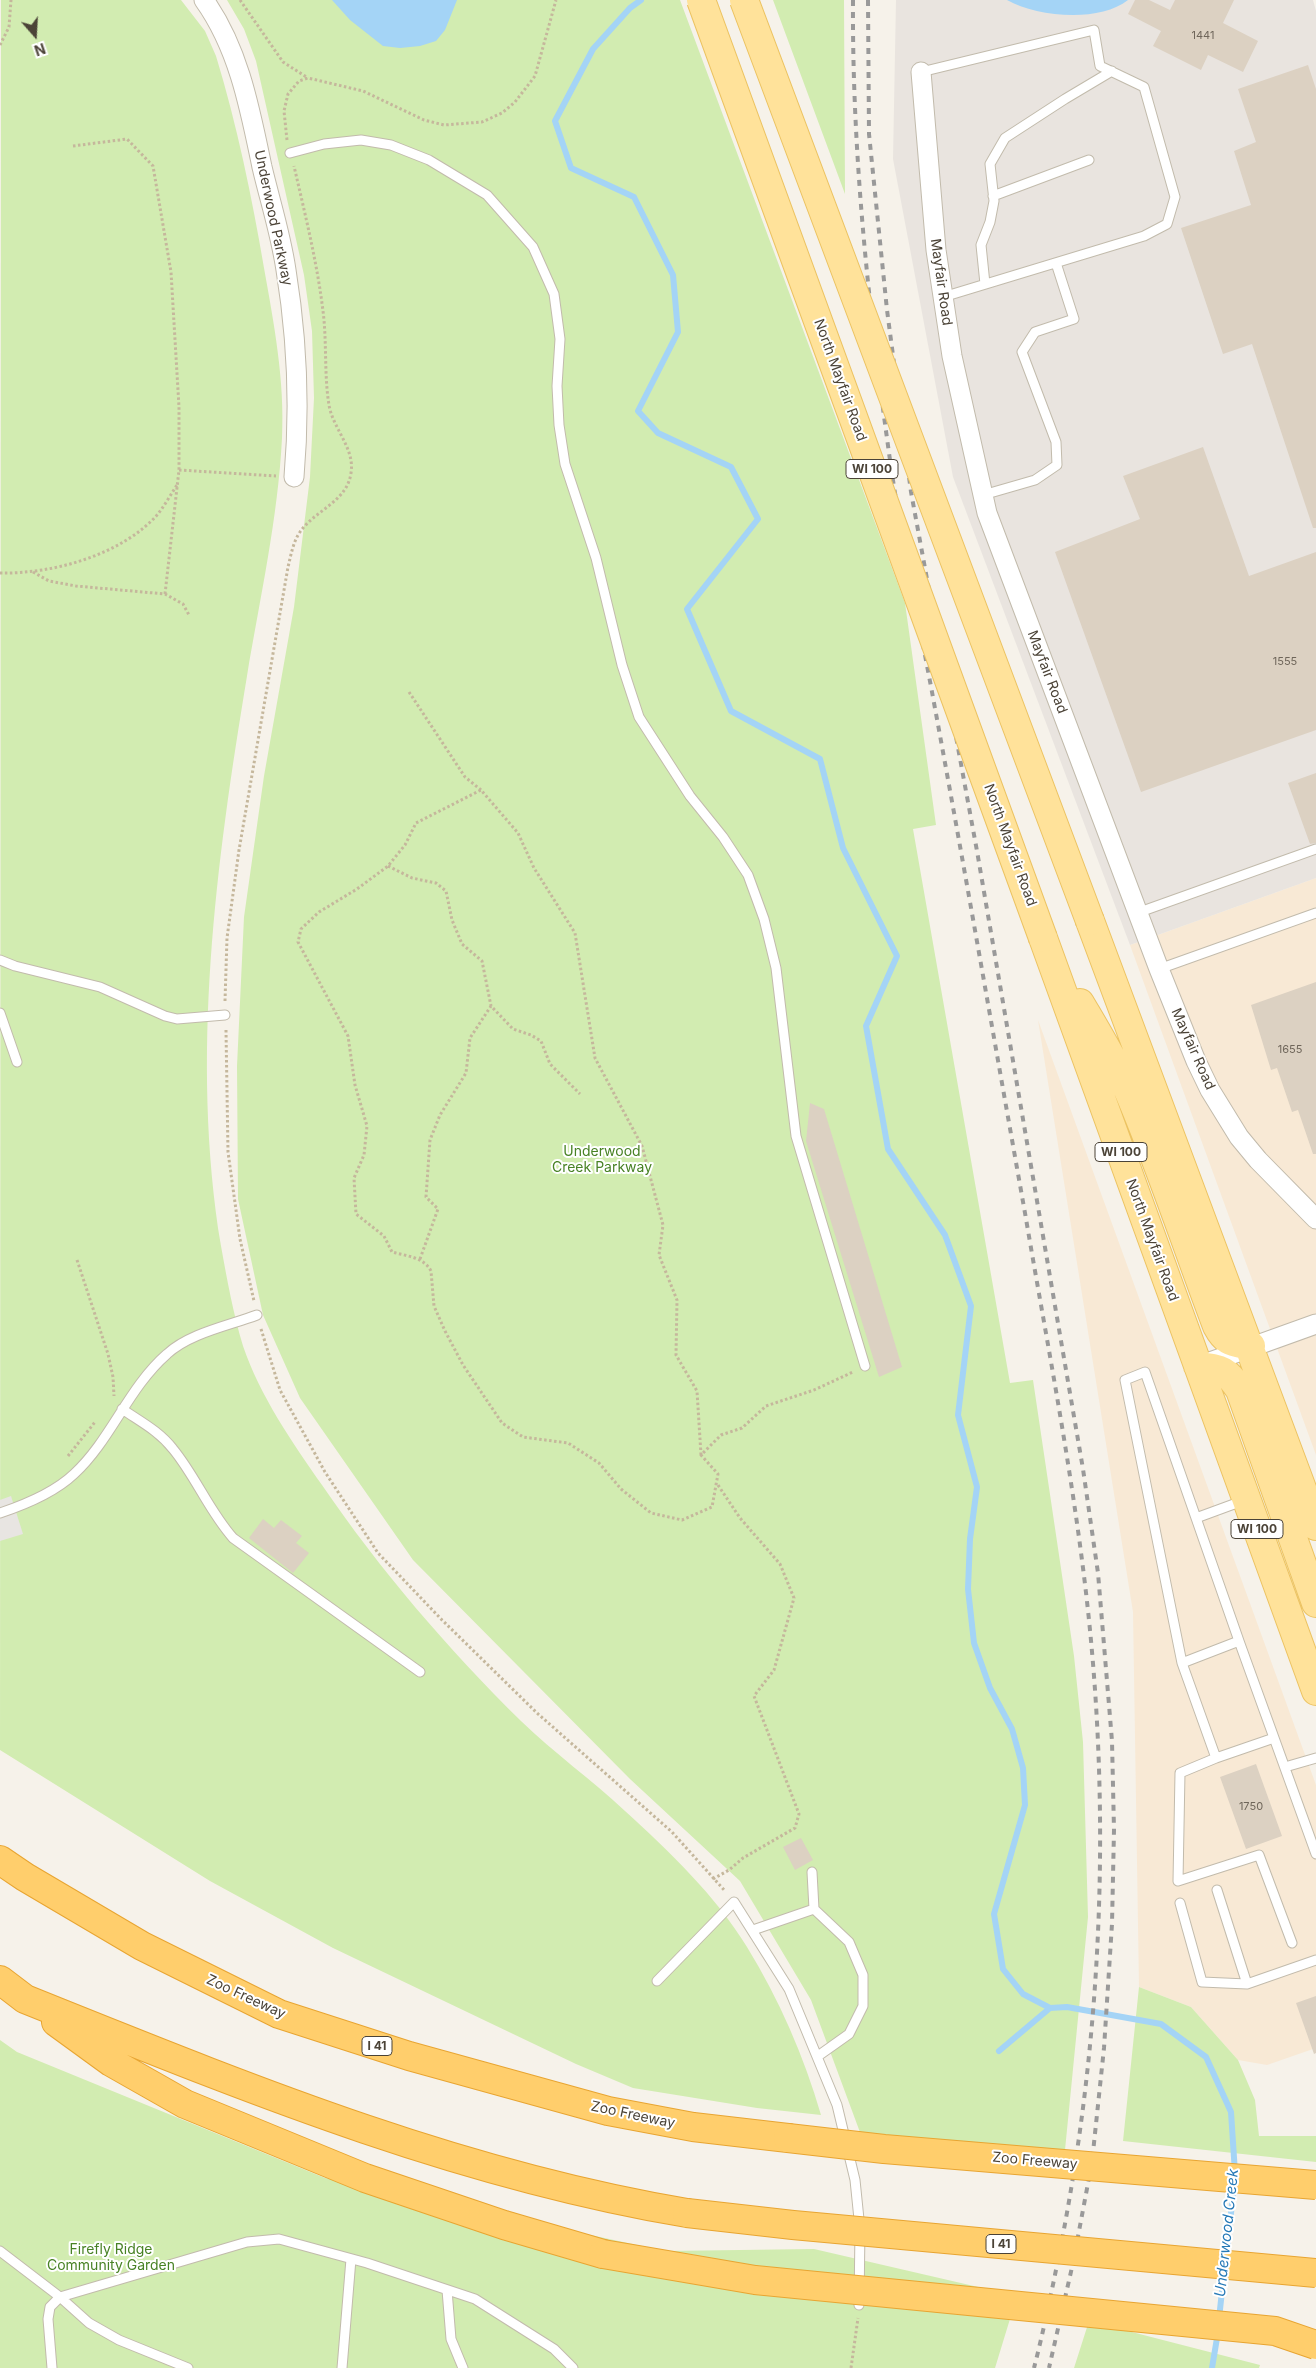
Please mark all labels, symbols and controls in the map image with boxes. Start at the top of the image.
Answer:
north arrow [10,10,60,60]
house number: 1441 [1192,29,1214,43]
text: N [32,40,48,59]
street label: Underwood Parkway [250,149,296,287]
street label: Mayfair Road [927,237,955,327]
street label: North Mayfair Road [810,317,870,443]
road number: WI 100 [846,459,898,478]
street label: Mayfair Road [1023,628,1071,716]
house number: 1555 [1273,655,1297,669]
street label: North Mayfair Road [980,782,1040,908]
street label: Mayfair Road [1168,1006,1218,1092]
house number: 1655 [1278,1043,1302,1057]
road number: WI 100 [1095,1142,1147,1162]
park label: Underwood Creek Parkway [552,1144,652,1176]
street label: North Mayfair Road [1122,1177,1182,1303]
road number: WI 100 [1231,1520,1283,1538]
house number: 1750 [1239,1800,1263,1814]
street label: Zoo Freeway [204,1971,288,2023]
road number: I 41 [362,2036,392,2056]
street label: Zoo Freeway [589,2098,677,2132]
street label: Zoo Freeway [992,2149,1078,2173]
water label: Underwood Creek [1211,2168,1243,2298]
road number: I 41 [986,2234,1016,2254]
park label: Firefly Ridge Community Garden [47,2242,175,2274]

